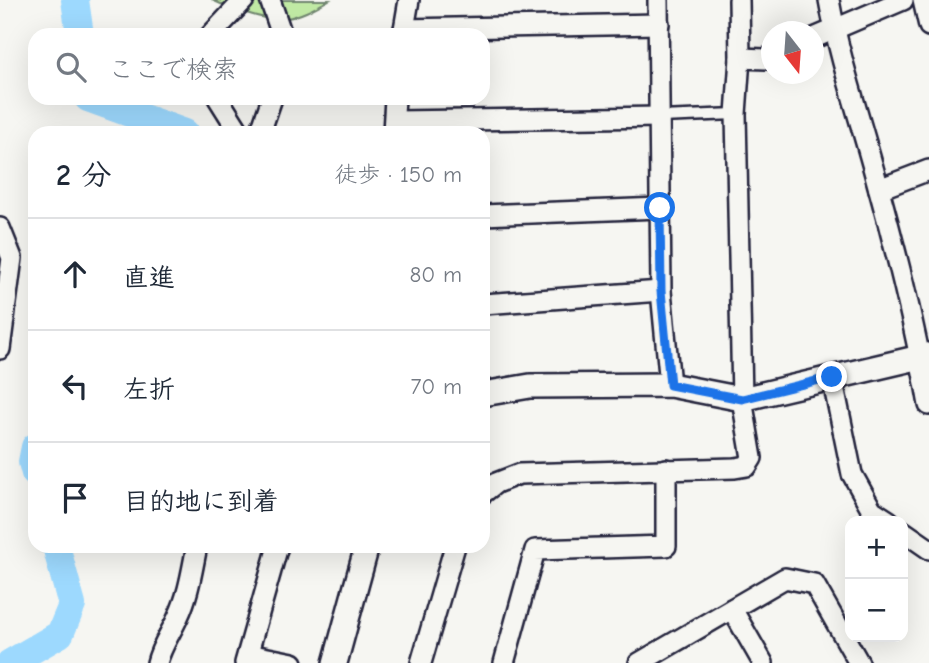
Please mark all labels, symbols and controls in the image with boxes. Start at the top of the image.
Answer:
north arrow [761,21,824,84]
search box [28,28,490,105]
icon: search [52,48,90,86]
text: ここで検索 [108,55,238,85]
text: 2 分 [56,158,112,193]
text: 徒歩 · 150 m [334,161,462,188]
route start [644,192,675,223]
icon: ahead [56,255,94,293]
text: 80 m [409,261,462,288]
text: 直進 [123,263,175,293]
route end [816,361,847,392]
icon: left [56,367,94,405]
text: 70 m [410,373,462,400]
text: 左折 [123,375,175,405]
icon: arrive [56,479,94,517]
text: 目的地に到着 [123,487,279,517]
map controls [845,516,908,642]
button: + [845,516,908,579]
button: − [845,579,908,642]

